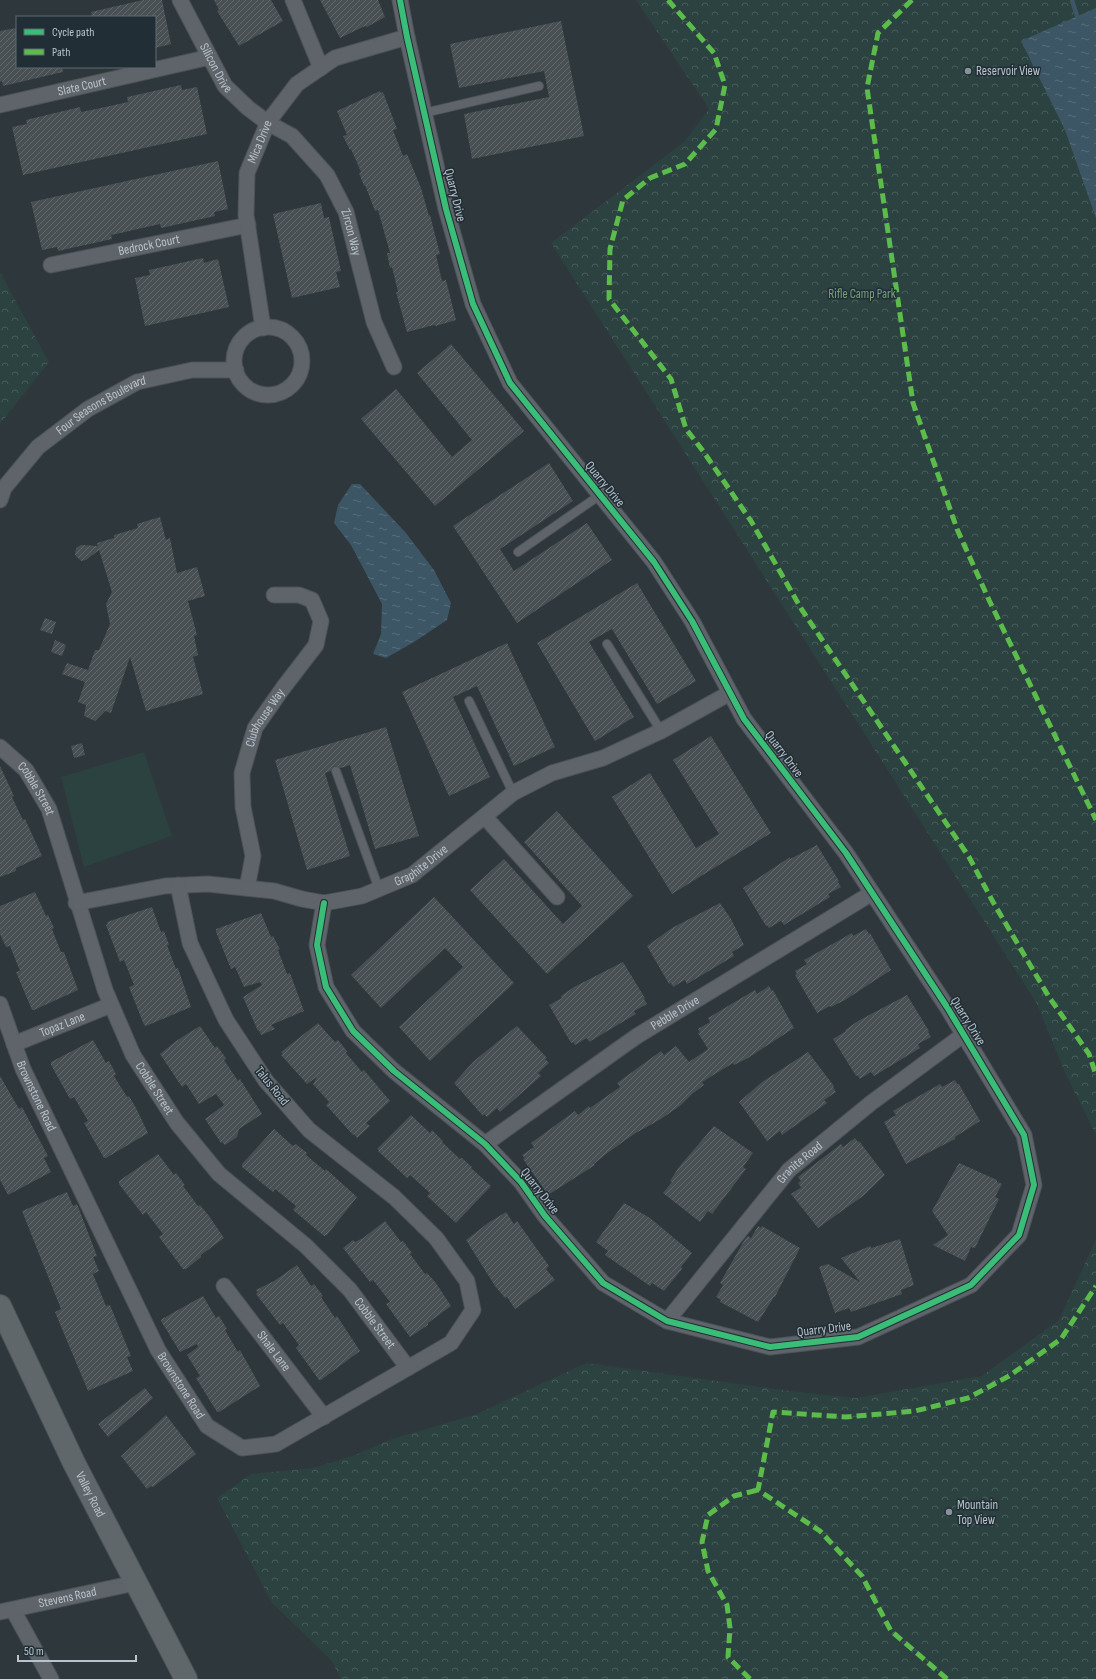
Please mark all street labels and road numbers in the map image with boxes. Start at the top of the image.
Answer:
street label: Silicon Drive [196,41,236,97]
street label: Slate Court [56,73,108,100]
street label: Mica Drive [244,118,276,166]
street label: Quarry Drive [441,167,469,223]
street label: Zircon Way [338,206,365,257]
street label: Bedrock Court [117,231,181,259]
street label: Four Seasons Boulevard [53,372,147,438]
street label: Quarry Drive [582,458,628,510]
street label: Clubhouse Way [242,685,288,749]
street label: Quarry Drive [761,728,807,780]
street label: Cobble Street [14,758,58,817]
street label: Graphite Drive [392,841,451,890]
street label: Pebble Drive [648,992,702,1034]
street label: Quarry Drive [947,994,989,1048]
street label: Topaz Lane [37,1008,87,1041]
street label: Brownstone Road [13,1059,60,1134]
street label: Cobble Street [132,1059,178,1118]
street label: Talus Road [251,1063,293,1109]
street label: Granite Road [773,1138,826,1187]
street label: Quarry Drive [517,1165,563,1217]
street label: Cobble Street [351,1295,399,1352]
street label: Quarry Drive [796,1318,852,1340]
street label: Shale Lane [253,1328,294,1375]
street label: Brownstone Road [154,1349,208,1422]
street label: Valley Road [72,1469,109,1520]
street label: Stevens Road [37,1584,98,1612]

